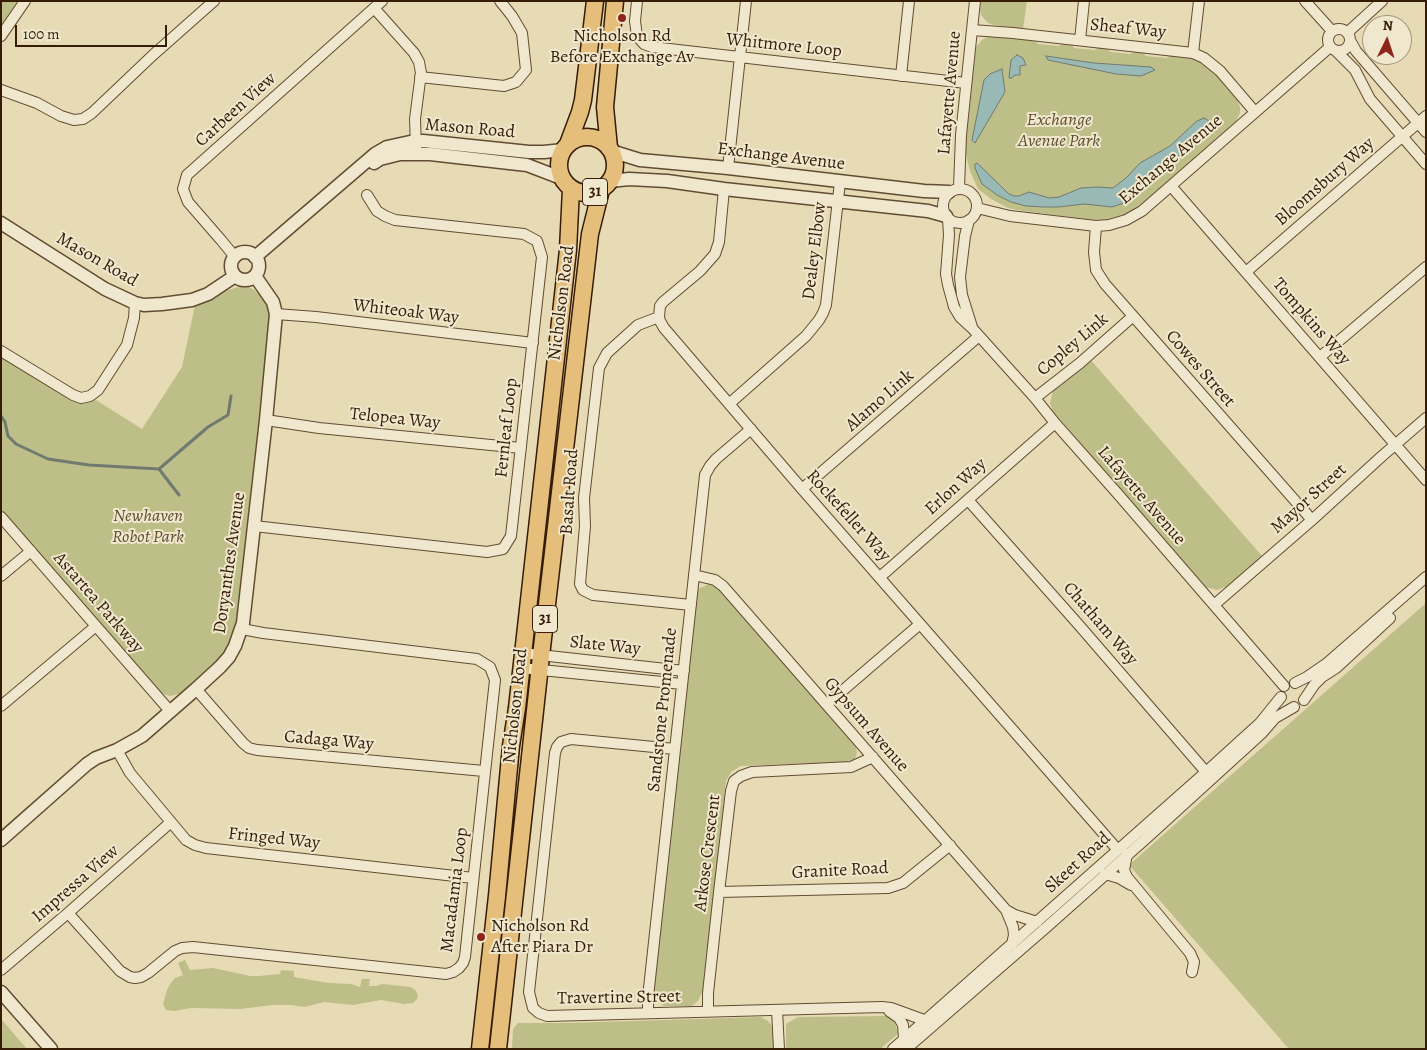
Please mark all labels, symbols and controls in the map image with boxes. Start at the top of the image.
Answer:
marker: Nicholson Rd Before Exchange Av [616,12,628,24]
street label: Sheaf Way [1089,14,1167,44]
scale bar [18,15,170,47]
north arrow [1362,15,1412,65]
text: N [1382,16,1394,35]
text: 100 m [23,24,60,44]
place label: Nicholson Rd Before Exchange Av [550,26,694,68]
street label: Whitmore Loop [725,29,843,63]
street label: Lafayette Avenue [934,30,966,156]
street label: Carbeen View [191,68,281,152]
park label: Exchange Avenue Park [1018,110,1100,152]
street label: Exchange Avenue [1115,110,1227,210]
street label: Mason Road [424,114,516,144]
street label: Bloomsbury Way [1271,133,1379,231]
street label: Exchange Avenue [716,138,846,176]
road number: 31 [582,178,608,206]
street label: Dealey Elbow [798,201,832,301]
street label: Mason Road [52,228,142,292]
street label: Nicholson Road [544,244,580,362]
street label: Tompkins Way [1267,274,1355,370]
street label: Whiteoak Way [352,295,460,329]
street label: Copley Link [1033,309,1113,381]
street label: Cowes Street [1161,326,1239,412]
street label: Alamo Link [841,365,919,437]
street label: Fernleaf Loop [491,377,523,479]
street label: Telopea Way [349,403,441,435]
street label: Lafayette Avenue [1092,442,1190,550]
street label: Basalt Road [556,448,584,536]
street label: Erlon Way [921,454,991,520]
street label: Mayor Street [1267,459,1351,539]
street label: Rockefeller Way [801,466,895,566]
street label: Doryanthes Avenue [209,491,251,635]
park label: Newhaven Robot Park [112,506,184,548]
street label: Astartea Parkway [48,548,148,658]
street label: Chatham Way [1058,578,1142,670]
road number: 31 [532,606,558,632]
street label: Sandstone Promenade [644,627,682,793]
street label: Slate Way [569,632,641,660]
street label: Nicholson Road [499,647,533,765]
street label: Gypsum Avenue [819,673,913,777]
street label: Cadaga Way [283,726,375,756]
street label: Arkose Crescent [690,793,726,913]
street label: Fringed Way [227,823,321,855]
street label: Macadamia Loop [437,826,473,954]
street label: Skeet Road [1041,828,1115,898]
street label: Impressa View [28,840,124,928]
street label: Granite Road [791,858,889,884]
place label: Nicholson Rd After Piara Dr [491,916,593,959]
marker: Nicholson Rd After Piara Dr [475,931,487,943]
street label: Travertine Street [557,986,681,1010]

